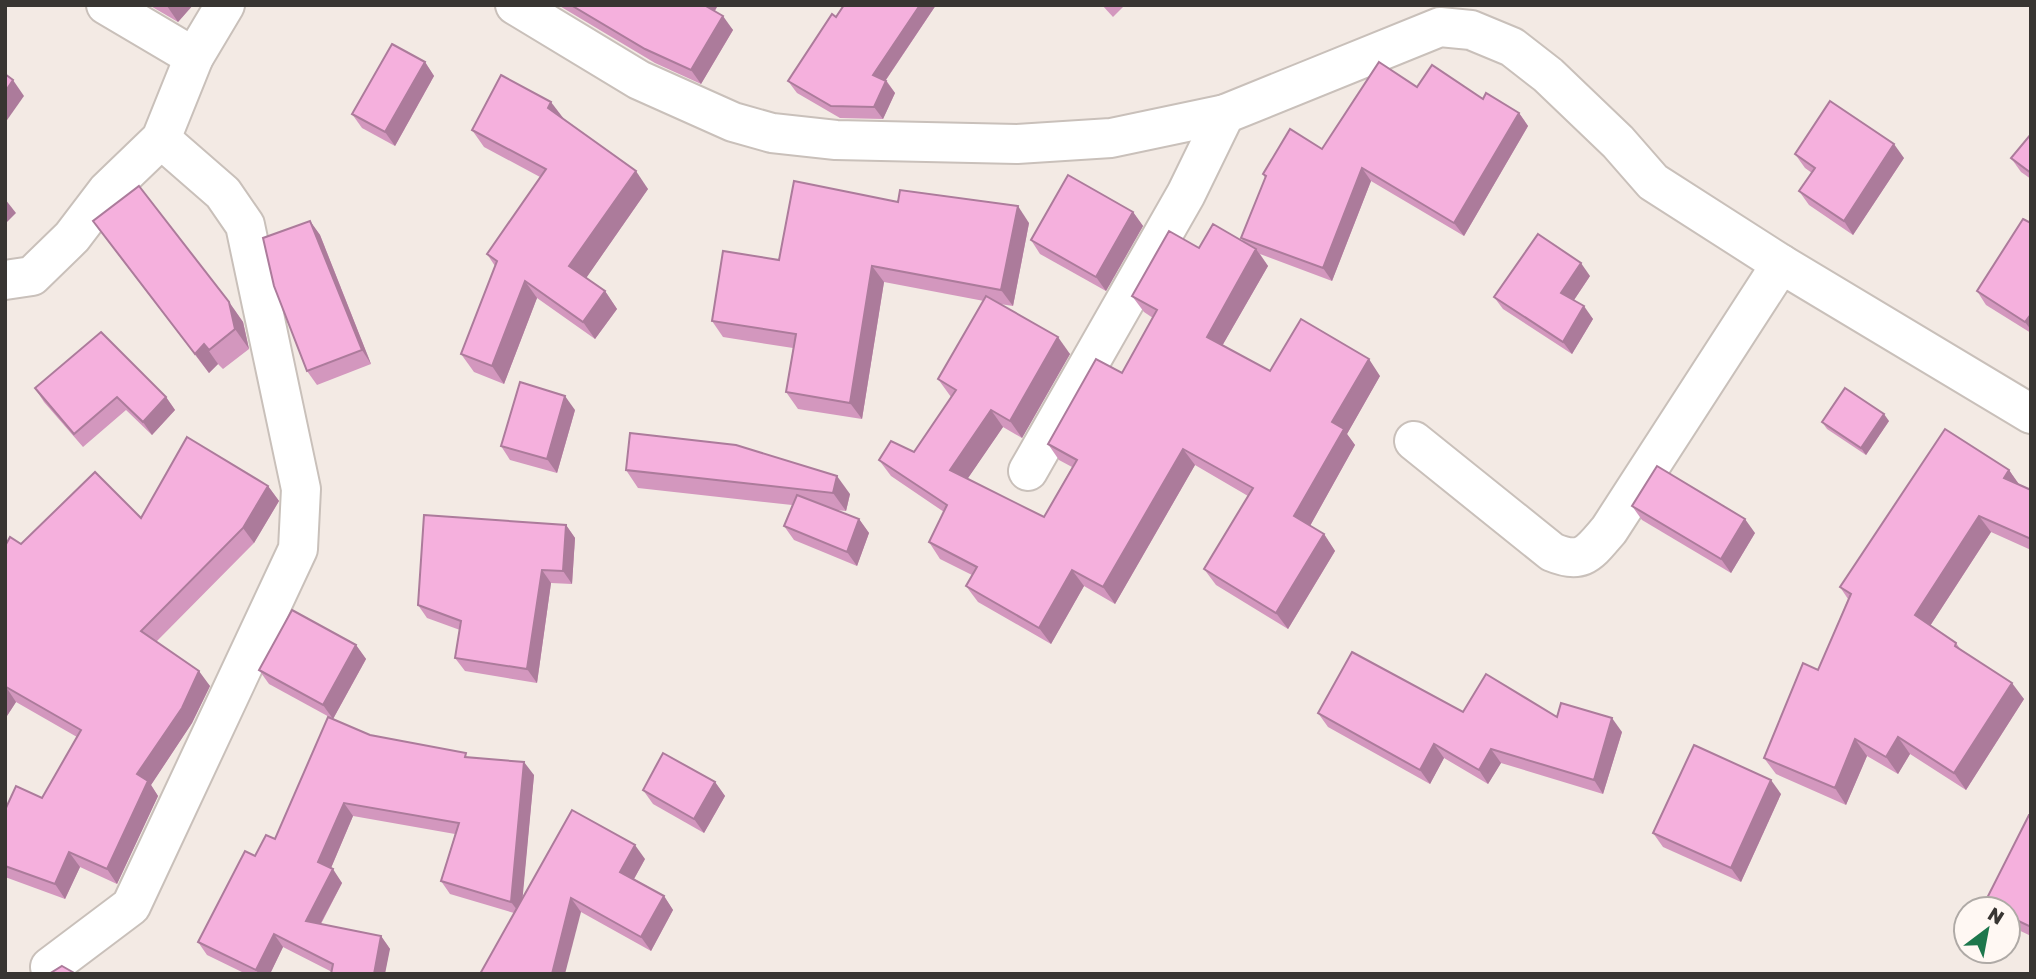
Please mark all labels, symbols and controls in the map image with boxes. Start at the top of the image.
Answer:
north arrow [1952,895,2022,965]
text: N [1984,902,2008,929]

